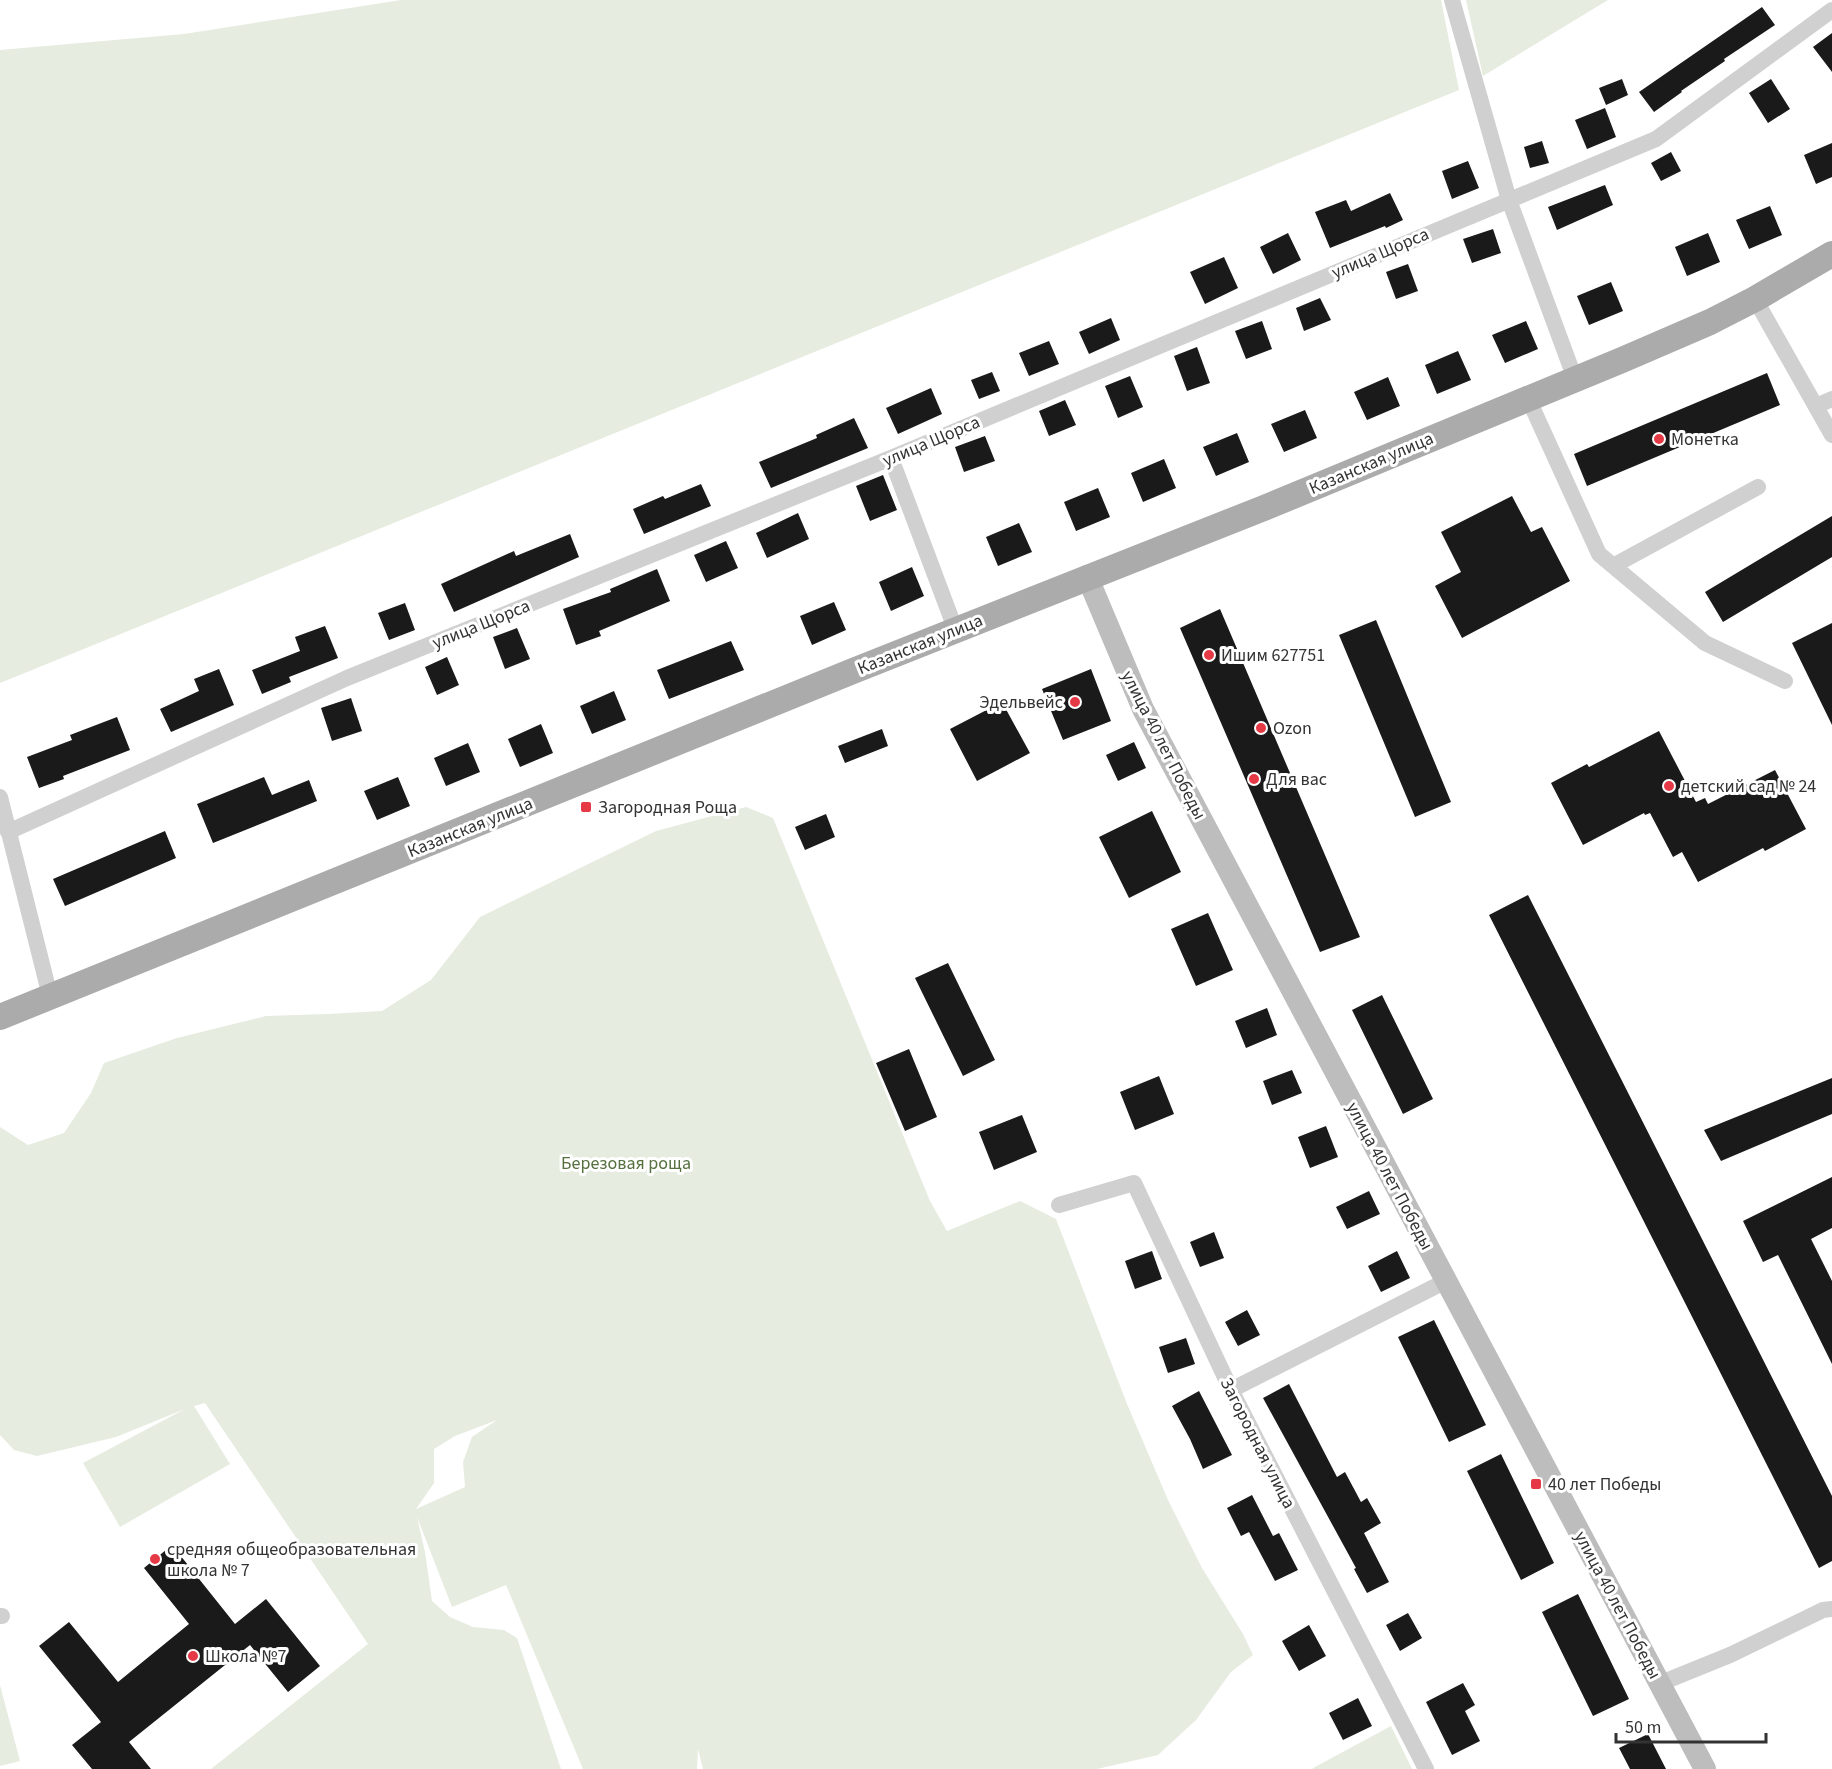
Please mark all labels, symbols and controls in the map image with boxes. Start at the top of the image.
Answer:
street label: улица Щорса [1328,222,1433,285]
street label: улица Щорса [879,410,984,473]
street label: Казанская улица [1305,426,1437,501]
place label: Монетка [1671,427,1739,452]
marker: Монетка [1652,432,1666,446]
street label: улица Щорса [428,593,534,655]
street label: Казанская улица [854,608,987,681]
place label: Ишим 627751 [1221,643,1325,668]
marker: Ишим 627751 [1202,648,1216,662]
street label: улица 40 лет Победы [1115,666,1212,824]
place label: Эдельвейс [979,690,1063,715]
marker: Эдельвейс [1068,695,1082,709]
place label: Ozon [1273,716,1312,741]
marker: Ozon [1254,721,1268,735]
place label: Для вас [1266,767,1327,792]
marker: Для вас [1247,772,1261,786]
place label: детский сад № 24 [1681,774,1816,799]
marker: детский сад № 24 [1662,779,1676,793]
street label: Казанская улица [404,791,537,864]
place label: Загородная Роща [598,795,737,820]
marker: Загородная Роща [579,800,593,814]
street label: улица 40 лет Победы [1340,1098,1439,1255]
park label: Березовая роща [561,1151,691,1176]
street label: Загородная улица [1214,1373,1301,1513]
place label: 40 лет Победы [1548,1472,1662,1497]
marker: 40 лет Победы [1529,1477,1543,1491]
street label: улица 40 лет Победы [1568,1527,1667,1684]
place label: средняя общеобразовательная школа № 7 [167,1537,416,1583]
marker: средняя общеобразовательная школа № 7 [148,1552,162,1566]
place label: Школа №7 [205,1644,286,1669]
marker: Школа №7 [186,1649,200,1663]
scale bar [1616,1706,1766,1744]
text: 50 m [1625,1715,1661,1740]

